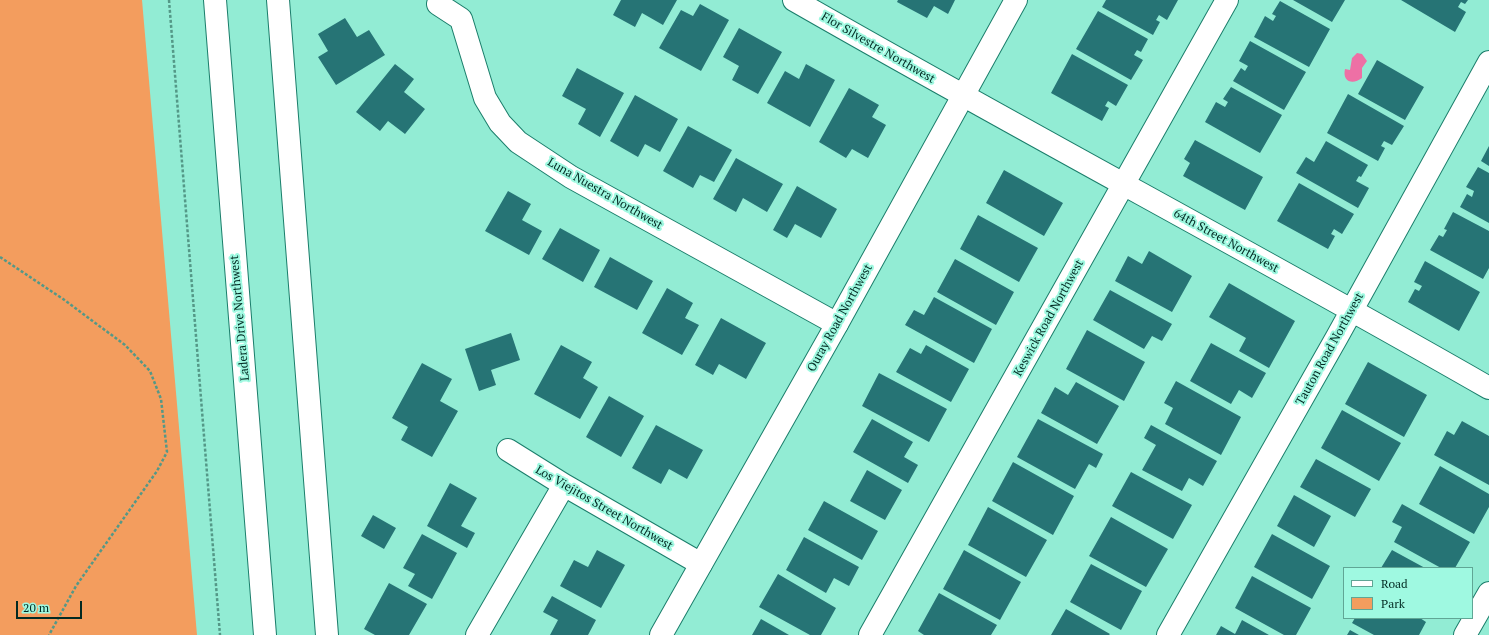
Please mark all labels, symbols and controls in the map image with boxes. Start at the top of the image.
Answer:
street label: Flor Silvestre Northwest [819,10,937,86]
street label: Luna Nuestra Northwest [545,155,665,233]
street label: 64th Street Northwest [1171,206,1281,276]
street label: Ladera Drive Northwest [227,254,253,382]
street label: Keswick Road Northwest [1011,257,1087,379]
street label: Ouray Road Northwest [804,262,876,374]
street label: Tauton Road Northwest [1293,290,1367,408]
street label: Los Viejitos Street Northwest [533,463,675,553]
legend [1343,567,1473,619]
text: Road [1381,576,1408,591]
scale bar [18,593,84,619]
text: Park [1381,596,1405,611]
text: 20 m [23,600,49,615]

